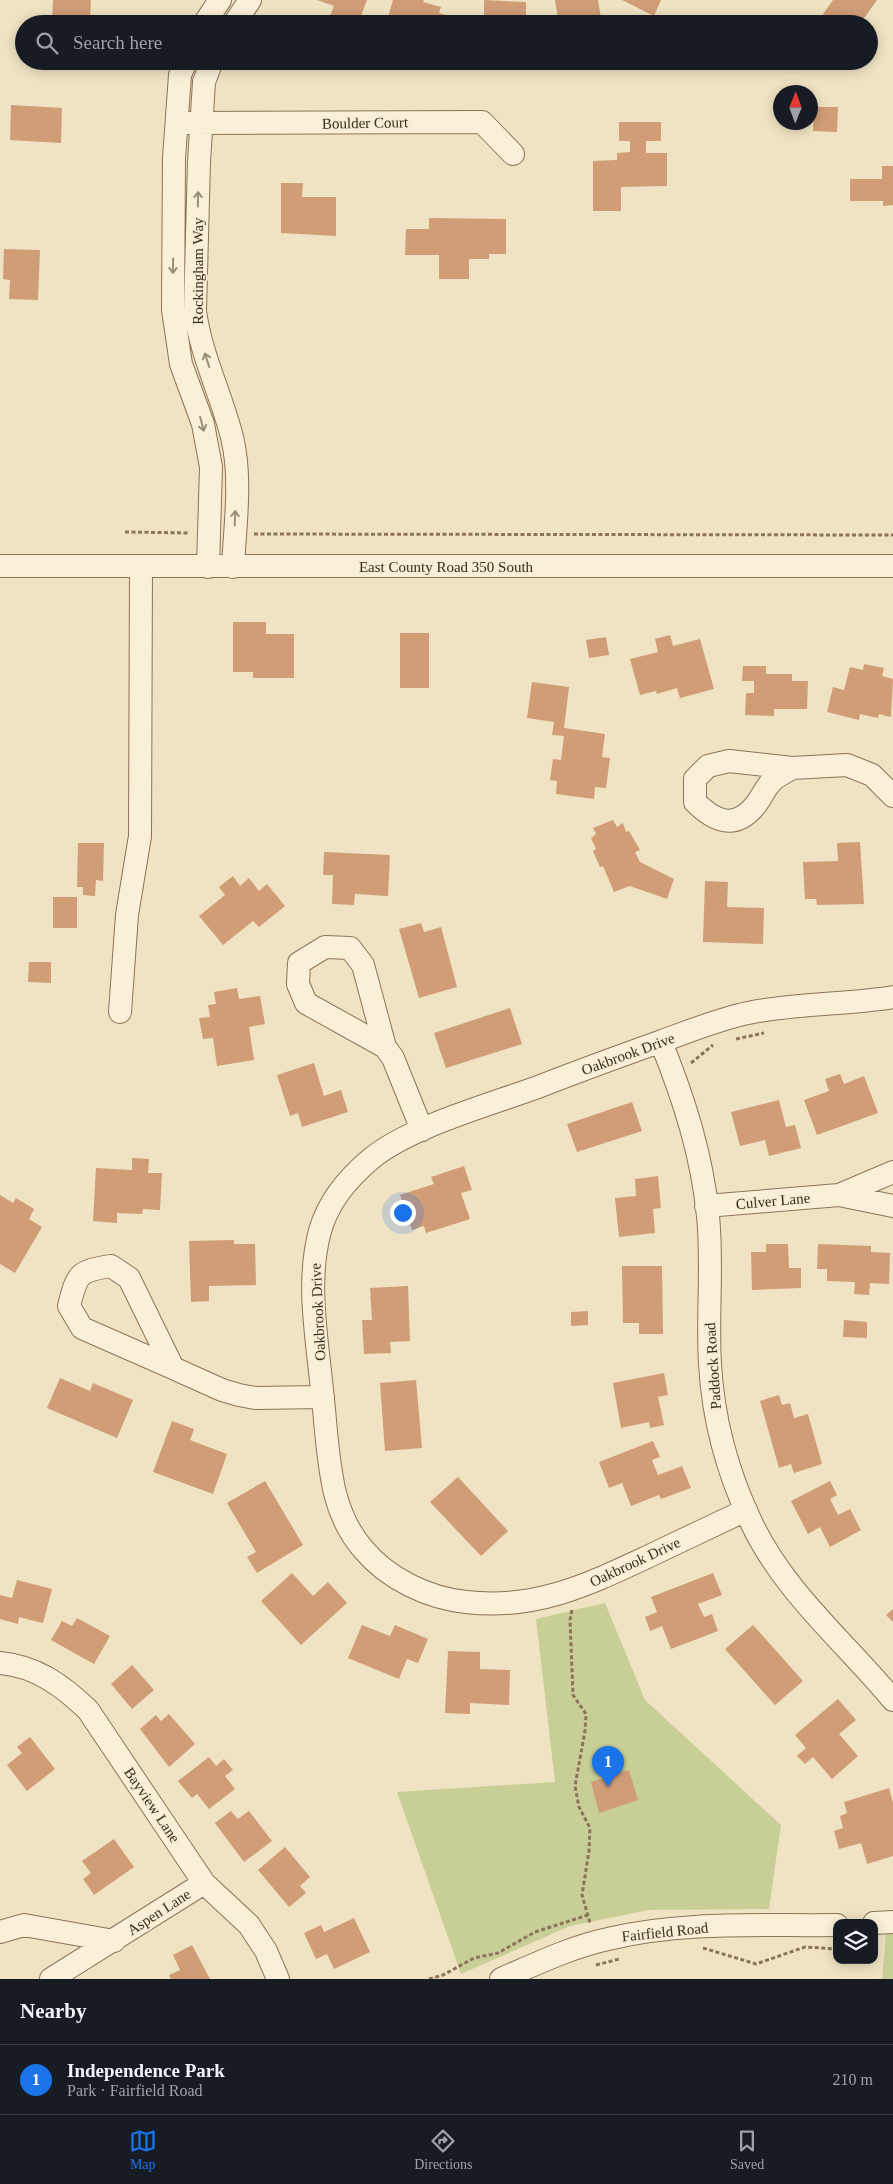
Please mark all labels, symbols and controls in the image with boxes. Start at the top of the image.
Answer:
search box [15,15,878,70]
icon: search [33,29,61,57]
text: Search here [73,32,162,53]
north arrow [773,85,818,130]
street label: Boulder Court [322,114,409,132]
one-way arrow [193,191,203,208]
street label: Rockingham Way [190,217,206,325]
one-way arrow [168,258,178,274]
one-way arrow [202,353,211,368]
one-way arrow [198,416,208,432]
one-way arrow [230,510,240,526]
street label: East County Road 350 South [359,559,534,575]
street label: Oakbrook Drive [579,1030,677,1078]
street label: Culver Lane [735,1190,811,1212]
your location [390,1200,416,1226]
street label: Oakbrook Drive [307,1262,329,1361]
street label: Paddock Road [702,1322,724,1410]
street label: Oakbrook Drive [587,1534,683,1590]
pin: 1 [592,1746,624,1787]
street label: Bayview Lane [121,1764,183,1846]
street label: Aspen Lane [124,1885,194,1938]
street label: Fairfield Road [621,1919,710,1945]
map controls [833,1919,878,1964]
button: layers [833,1919,878,1964]
text: Nearby [20,1999,87,2023]
text: Independence Park [67,2060,225,2081]
text: 1 [32,2071,40,2088]
text: 210 m [833,2071,873,2088]
text: Park · Fairfield Road [67,2082,203,2099]
tab: Map [129,2127,157,2173]
tab: Directions [414,2127,473,2173]
tab: Saved [730,2127,764,2173]

